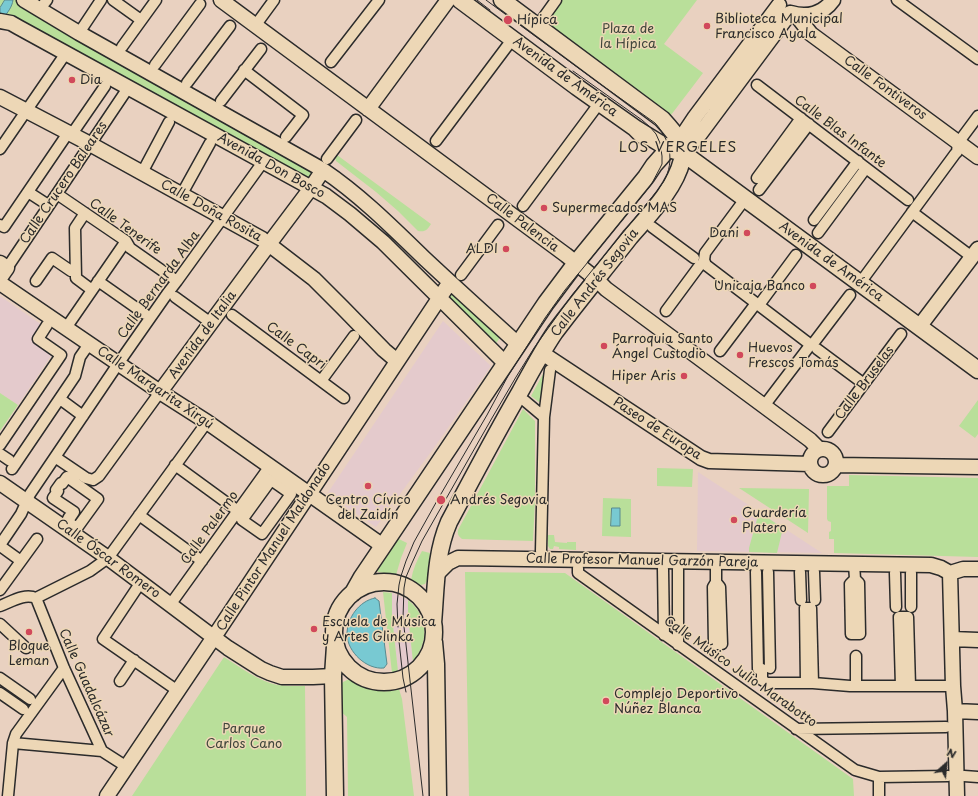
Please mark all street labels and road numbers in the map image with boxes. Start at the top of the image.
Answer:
street label: Avenida de América [510,34,620,120]
street label: Calle Fontiveros [840,53,930,123]
street label: Calle Blas Infante [791,92,889,172]
street label: Calle Crucero Baleares [17,119,111,247]
street label: Avenida Don Bosco [215,130,327,202]
street label: Calle Doña Rosita [158,177,264,245]
street label: Calle Palencia [482,190,562,256]
street label: Calle Tenerife [86,196,164,258]
street label: Avenida de América [776,219,886,305]
street label: Calle Andrés Segovia [548,226,642,340]
street label: Calle Bernarda Alba [115,228,203,342]
street label: Avenida de Italia [166,288,240,382]
street label: Calle Capri [263,319,329,373]
street label: Calle Margarita Xirgú [94,343,216,433]
street label: Calle Bruselas [832,343,898,423]
street label: Paseo de Europa [610,395,704,463]
street label: Calle Pintor Manuel Maldonado [214,460,334,634]
street label: Calle Palermo [178,488,242,568]
street label: Calle Óscar Romero [53,516,163,602]
street label: Calle Profesor Manuel Garzón Pareja [526,551,758,571]
street label: Calle Músico Julio Marabotto [660,613,820,731]
street label: Calle Guadalcázar [55,626,117,740]

